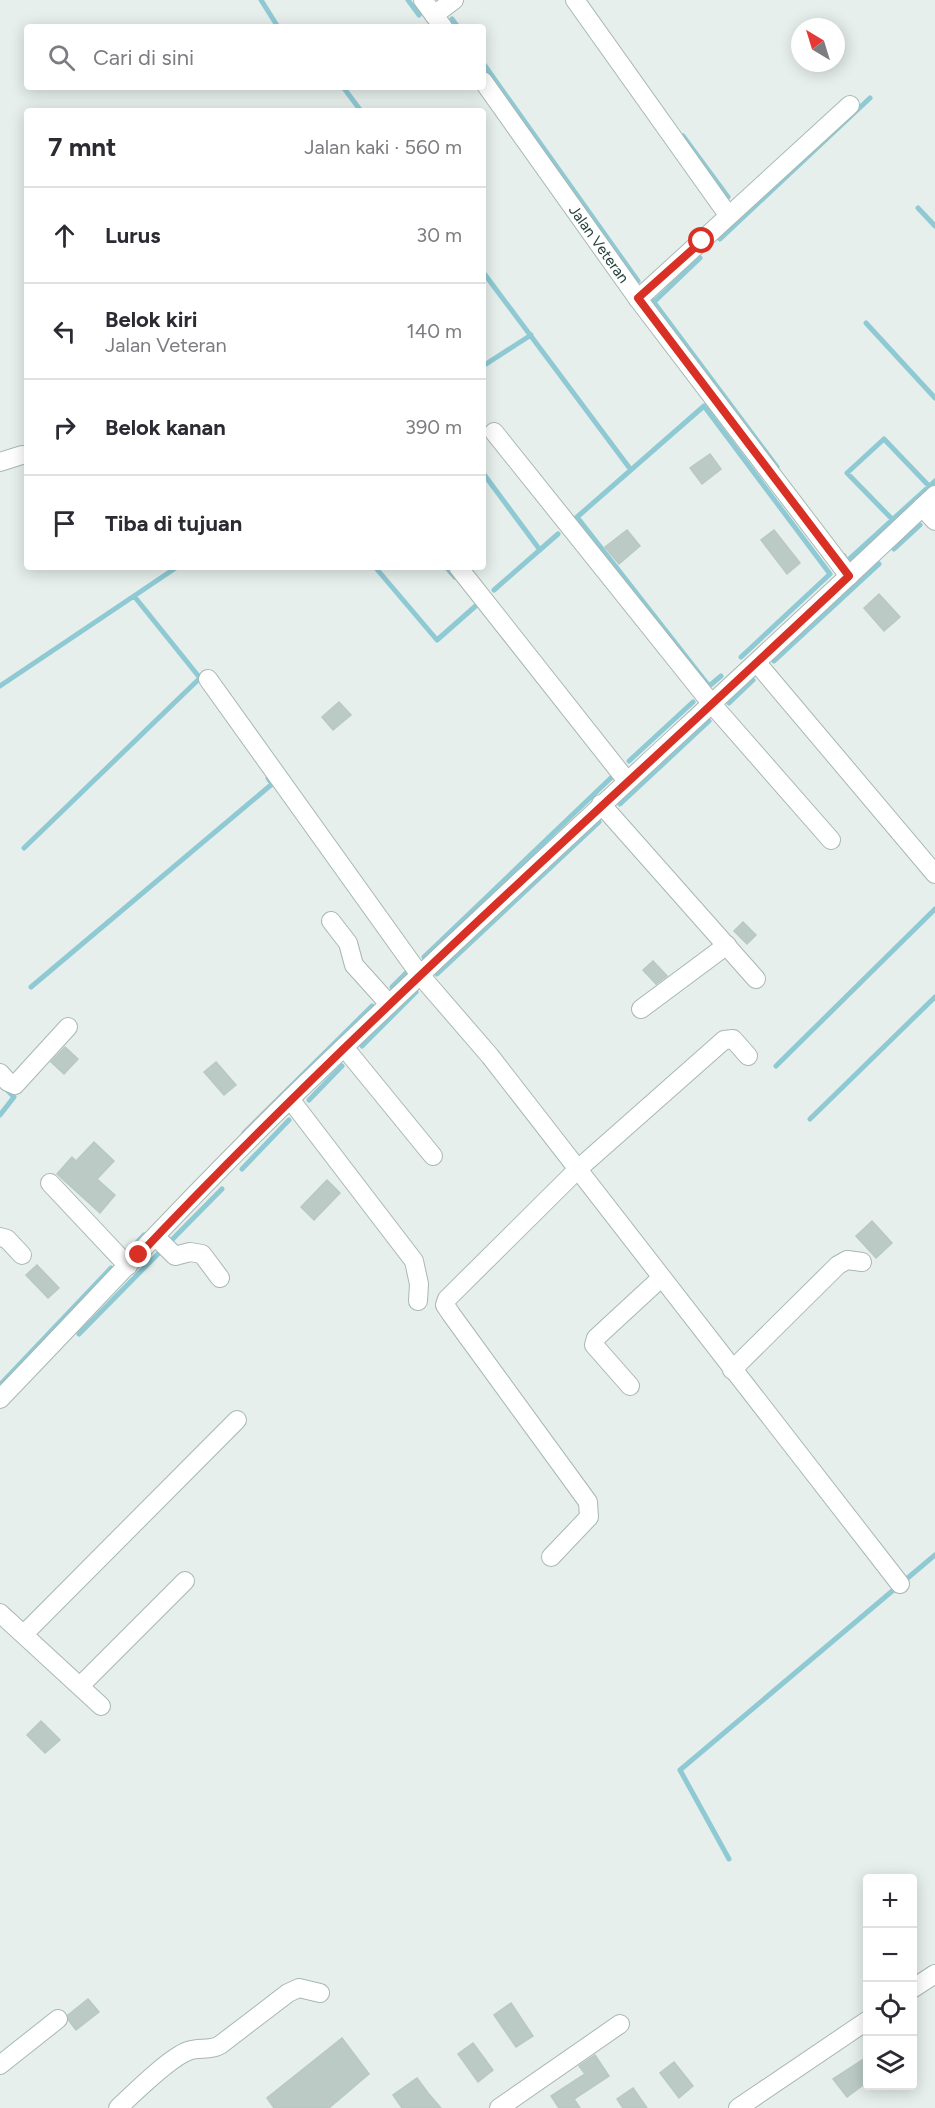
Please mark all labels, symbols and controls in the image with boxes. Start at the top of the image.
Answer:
north arrow [791,18,845,72]
search box [24,24,486,90]
icon: search [45,41,78,74]
text: Cari di sini [93,44,194,71]
text: 7 mnt [48,131,117,163]
text: Jalan kaki · 560 m [304,135,462,159]
street label: Jalan Veteran [565,202,633,286]
icon: ahead [48,219,81,252]
text: Lurus [105,222,160,249]
text: 30 m [416,223,462,247]
route start [688,227,714,253]
text: Belok kiri [105,306,198,333]
icon: left [48,315,81,348]
text: 140 m [407,319,462,343]
text: Jalan Veteran [105,333,227,357]
icon: right [48,411,81,444]
text: Belok kanan [105,414,226,441]
text: 390 m [405,415,462,439]
icon: arrive [48,507,81,540]
text: Tiba di tujuan [105,510,242,537]
route end [125,1241,151,1267]
map controls [863,1874,917,2090]
button: + [863,1874,917,1928]
button: − [863,1928,917,1982]
button: locate [863,1982,917,2036]
button: layers [863,2036,917,2090]

